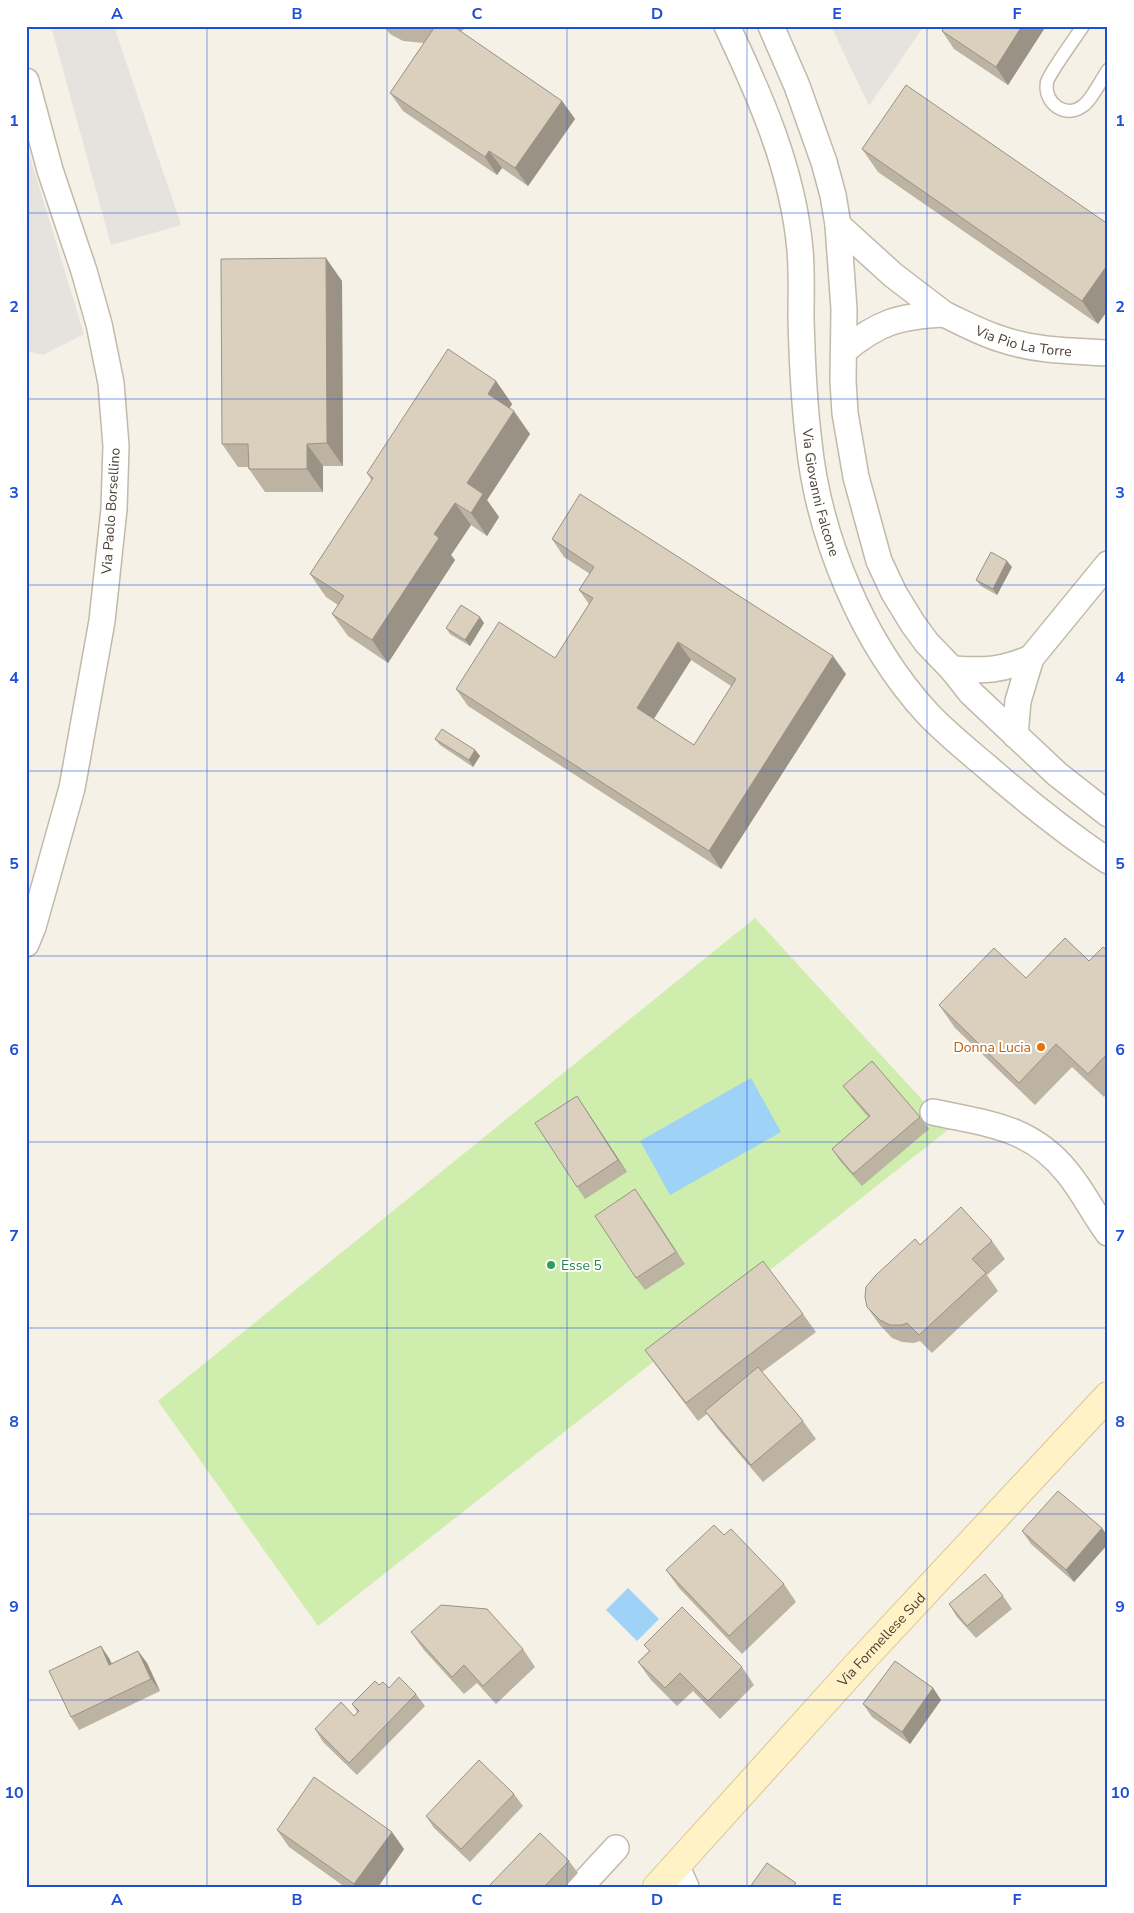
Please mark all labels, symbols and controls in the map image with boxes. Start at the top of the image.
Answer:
text: A [111,3,123,25]
text: B [291,3,303,25]
text: C [472,3,483,25]
text: D [651,3,663,25]
text: E [832,3,842,25]
text: F [1013,3,1022,25]
text: 1 [9,110,19,132]
text: 1 [1115,110,1125,132]
text: 2 [9,296,19,318]
text: 2 [1115,296,1125,318]
street label: Via Pio La Torre [971,320,1072,361]
street label: Via Giovanni Falcone [798,426,844,559]
street label: Via Paolo Borsellino [97,447,125,576]
text: 3 [9,482,19,504]
text: 3 [1115,482,1125,504]
text: 4 [9,667,19,689]
text: 4 [1115,667,1125,689]
text: 5 [9,853,19,875]
text: 5 [1115,853,1125,875]
place label: Donna Lucia [953,1038,1031,1057]
text: 6 [9,1039,19,1061]
text: 6 [1115,1039,1125,1061]
marker: Donna Lucia [1035,1041,1047,1053]
text: 7 [9,1225,19,1247]
text: 7 [1115,1225,1125,1247]
place label: Esse 5 [561,1256,602,1275]
marker: Esse 5 [545,1259,557,1271]
text: 8 [9,1411,19,1433]
text: 8 [1115,1411,1125,1433]
street label: Via Formellese Sud [832,1588,930,1691]
text: 9 [9,1596,19,1618]
text: 9 [1115,1596,1125,1618]
text: 10 [4,1782,24,1804]
text: 10 [1110,1782,1130,1804]
text: A [111,1889,123,1911]
text: B [291,1889,303,1911]
text: C [472,1889,483,1911]
text: D [651,1889,663,1911]
text: E [832,1889,842,1911]
text: F [1013,1889,1022,1911]

